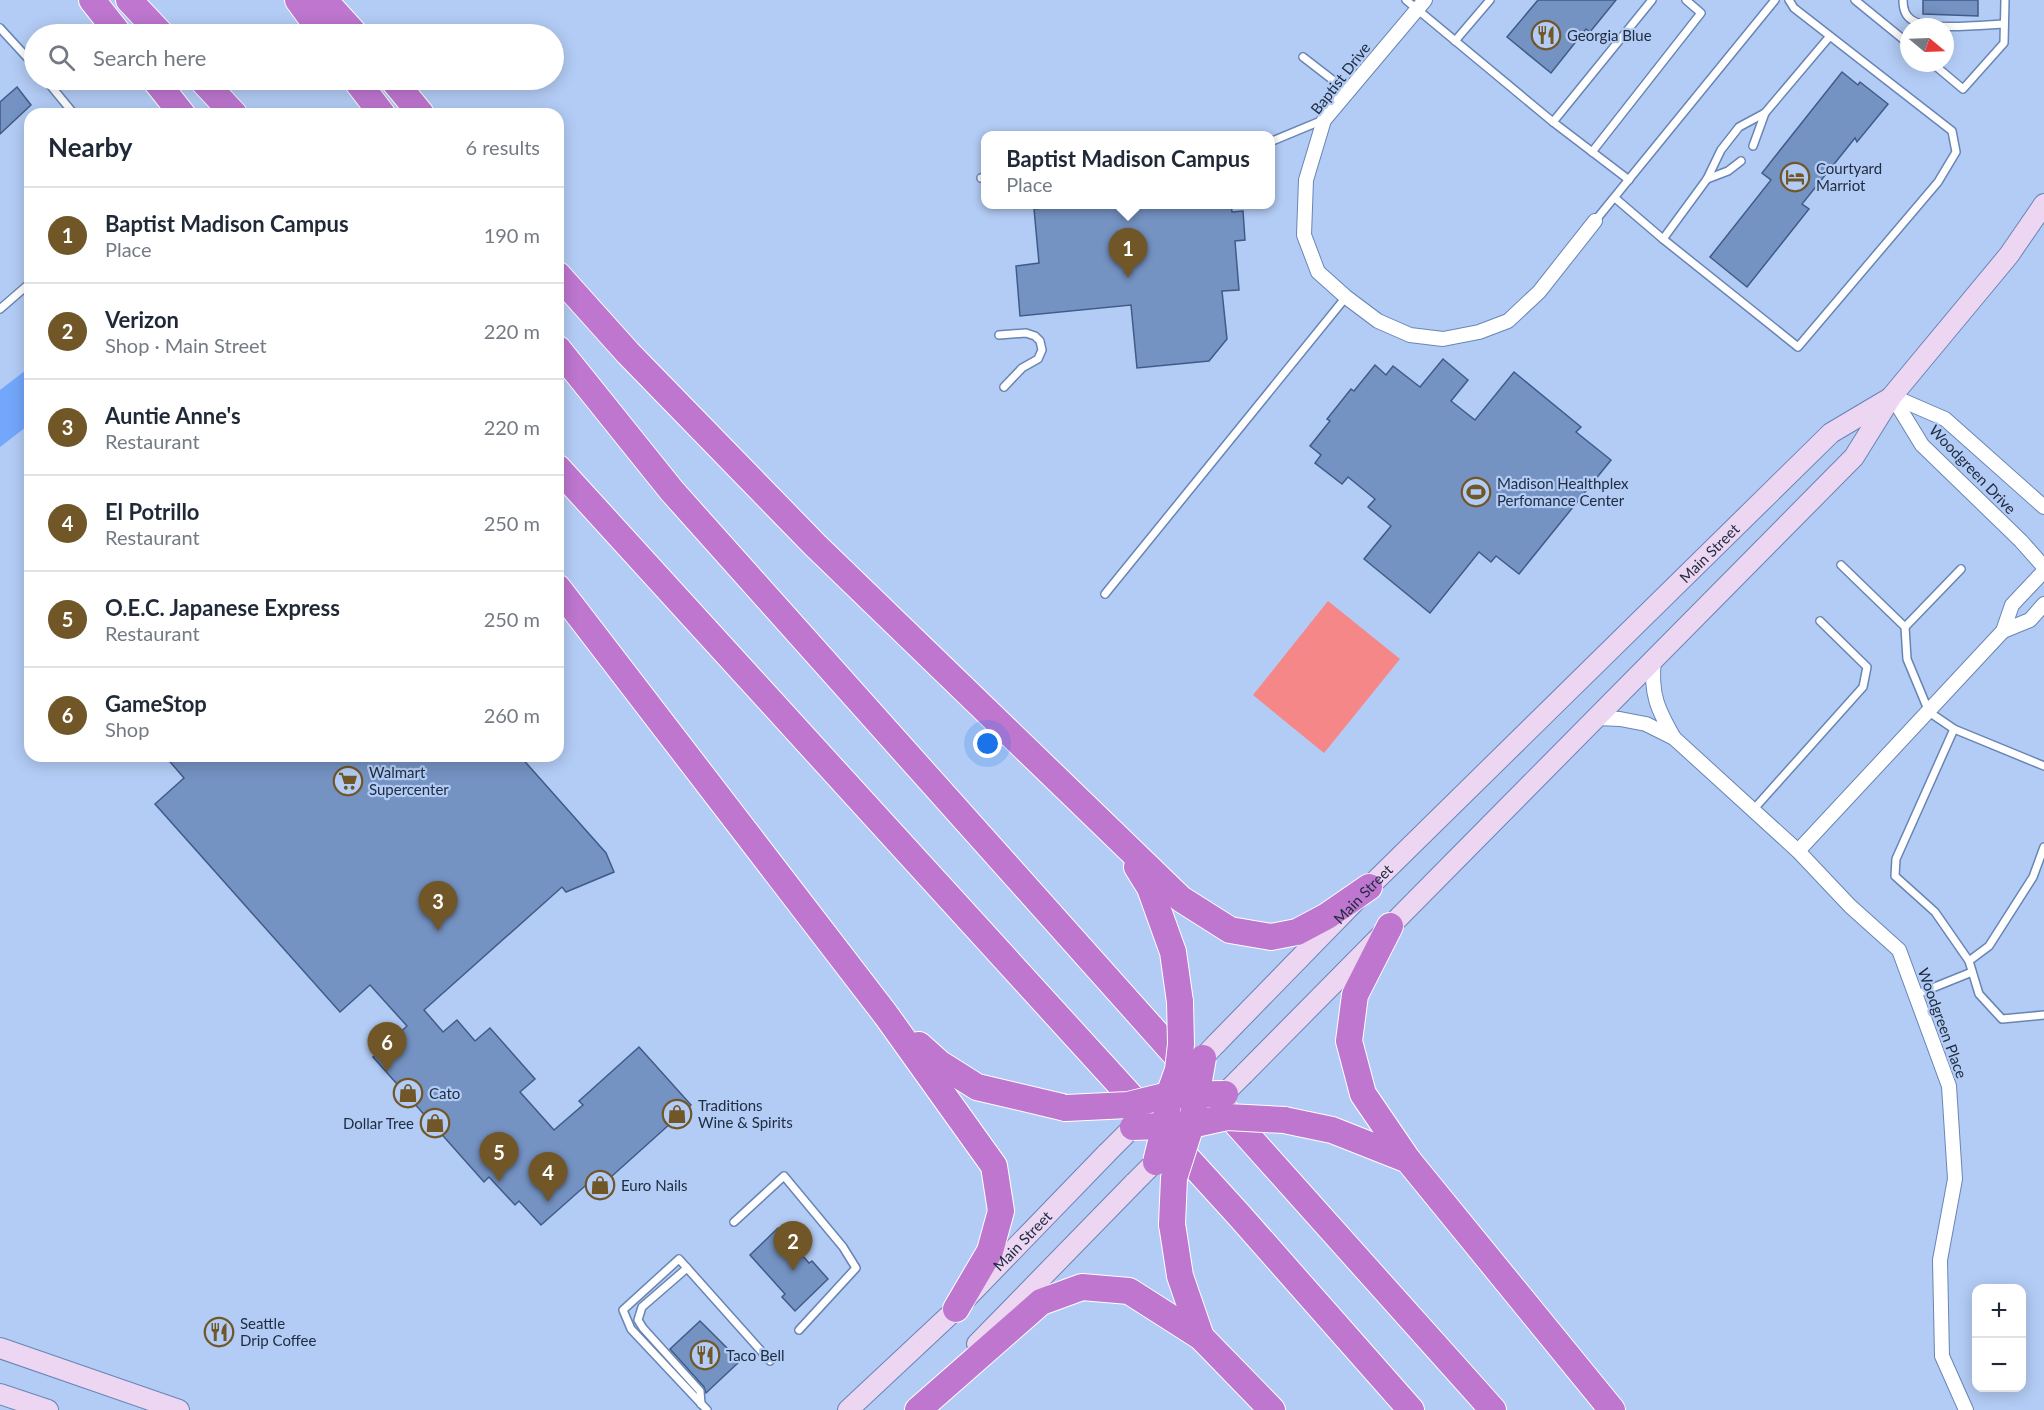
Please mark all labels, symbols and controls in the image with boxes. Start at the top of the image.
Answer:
north arrow [1900,18,1954,72]
restaurant icon: Georgia Blue [1530,19,1562,51]
search box [24,24,564,90]
place label: Georgia Blue [1567,26,1652,44]
street label: Baptist Drive [1306,38,1374,117]
icon: search [45,41,78,74]
text: Search here [93,44,206,71]
text: Nearby [48,131,133,163]
popup [981,131,1275,209]
text: 6 results [465,135,540,159]
text: Baptist Madison Campus [1006,145,1250,172]
place label: Courtyard Marriot [1816,159,1882,194]
hotel icon: Courtyard Marriot [1779,161,1811,193]
text: Place [1006,172,1053,196]
text: Baptist Madison Campus [105,210,349,237]
text: 1 [62,223,73,247]
text: 190 m [484,223,540,247]
pin: 1 [1108,228,1148,278]
text: Place [105,237,152,261]
text: Verizon [105,306,179,333]
text: 2 [62,319,73,343]
text: 220 m [484,319,540,343]
text: Shop · Main Street [105,333,267,357]
text: Auntie Anne's [105,402,241,429]
text: 3 [62,415,73,439]
text: 220 m [484,415,540,439]
street label: Woodgreen Drive [1926,421,2020,517]
text: Restaurant [105,429,200,453]
place label: Madison Healthplex Perfomance Center [1497,474,1629,509]
sports icon: Madison Healthplex Perfomance Center [1460,476,1492,508]
text: El Potrillo [105,498,200,525]
text: 4 [62,511,73,535]
text: 250 m [484,511,540,535]
street label: Main Street [1675,519,1743,586]
text: Restaurant [105,525,200,549]
text: O.E.C. Japanese Express [105,594,340,621]
text: 5 [62,607,73,631]
text: 250 m [484,607,540,631]
text: Restaurant [105,621,200,645]
text: GameStop [105,690,207,717]
text: 6 [62,703,73,727]
text: 260 m [484,703,540,727]
text: Shop [105,717,149,741]
your location [973,729,1002,758]
place label: Walmart Supercenter [369,763,449,798]
supermarket icon: Walmart Supercenter [332,765,364,797]
street label: Main Street [1329,860,1396,927]
pin: 3 [418,882,458,931]
street label: Woodgreen Place [1915,965,1971,1081]
pin: 6 [368,1022,406,1072]
shop icon: Cato [392,1077,424,1109]
place label: Cato [429,1084,460,1102]
place label: Traditions Wine & Spirits [698,1096,793,1131]
shop icon: Traditions Wine & Spirits [661,1098,693,1130]
shop icon: Dollar Tree [419,1107,451,1139]
place label: Dollar Tree [343,1114,414,1132]
pin: 5 [480,1132,518,1182]
pin: 4 [528,1152,568,1202]
shop icon: Euro Nails [584,1169,616,1201]
place label: Euro Nails [621,1176,688,1194]
street label: Main Street [989,1206,1056,1274]
pin: 2 [774,1222,812,1271]
map controls [1972,1284,2026,1392]
button: + [1972,1284,2026,1338]
place label: Seattle Drip Coffee [240,1314,316,1349]
restaurant icon: Seattle Drip Coffee [203,1316,235,1348]
button: − [1972,1338,2026,1392]
restaurant icon: Taco Bell [689,1339,721,1371]
place label: Taco Bell [726,1346,785,1364]

